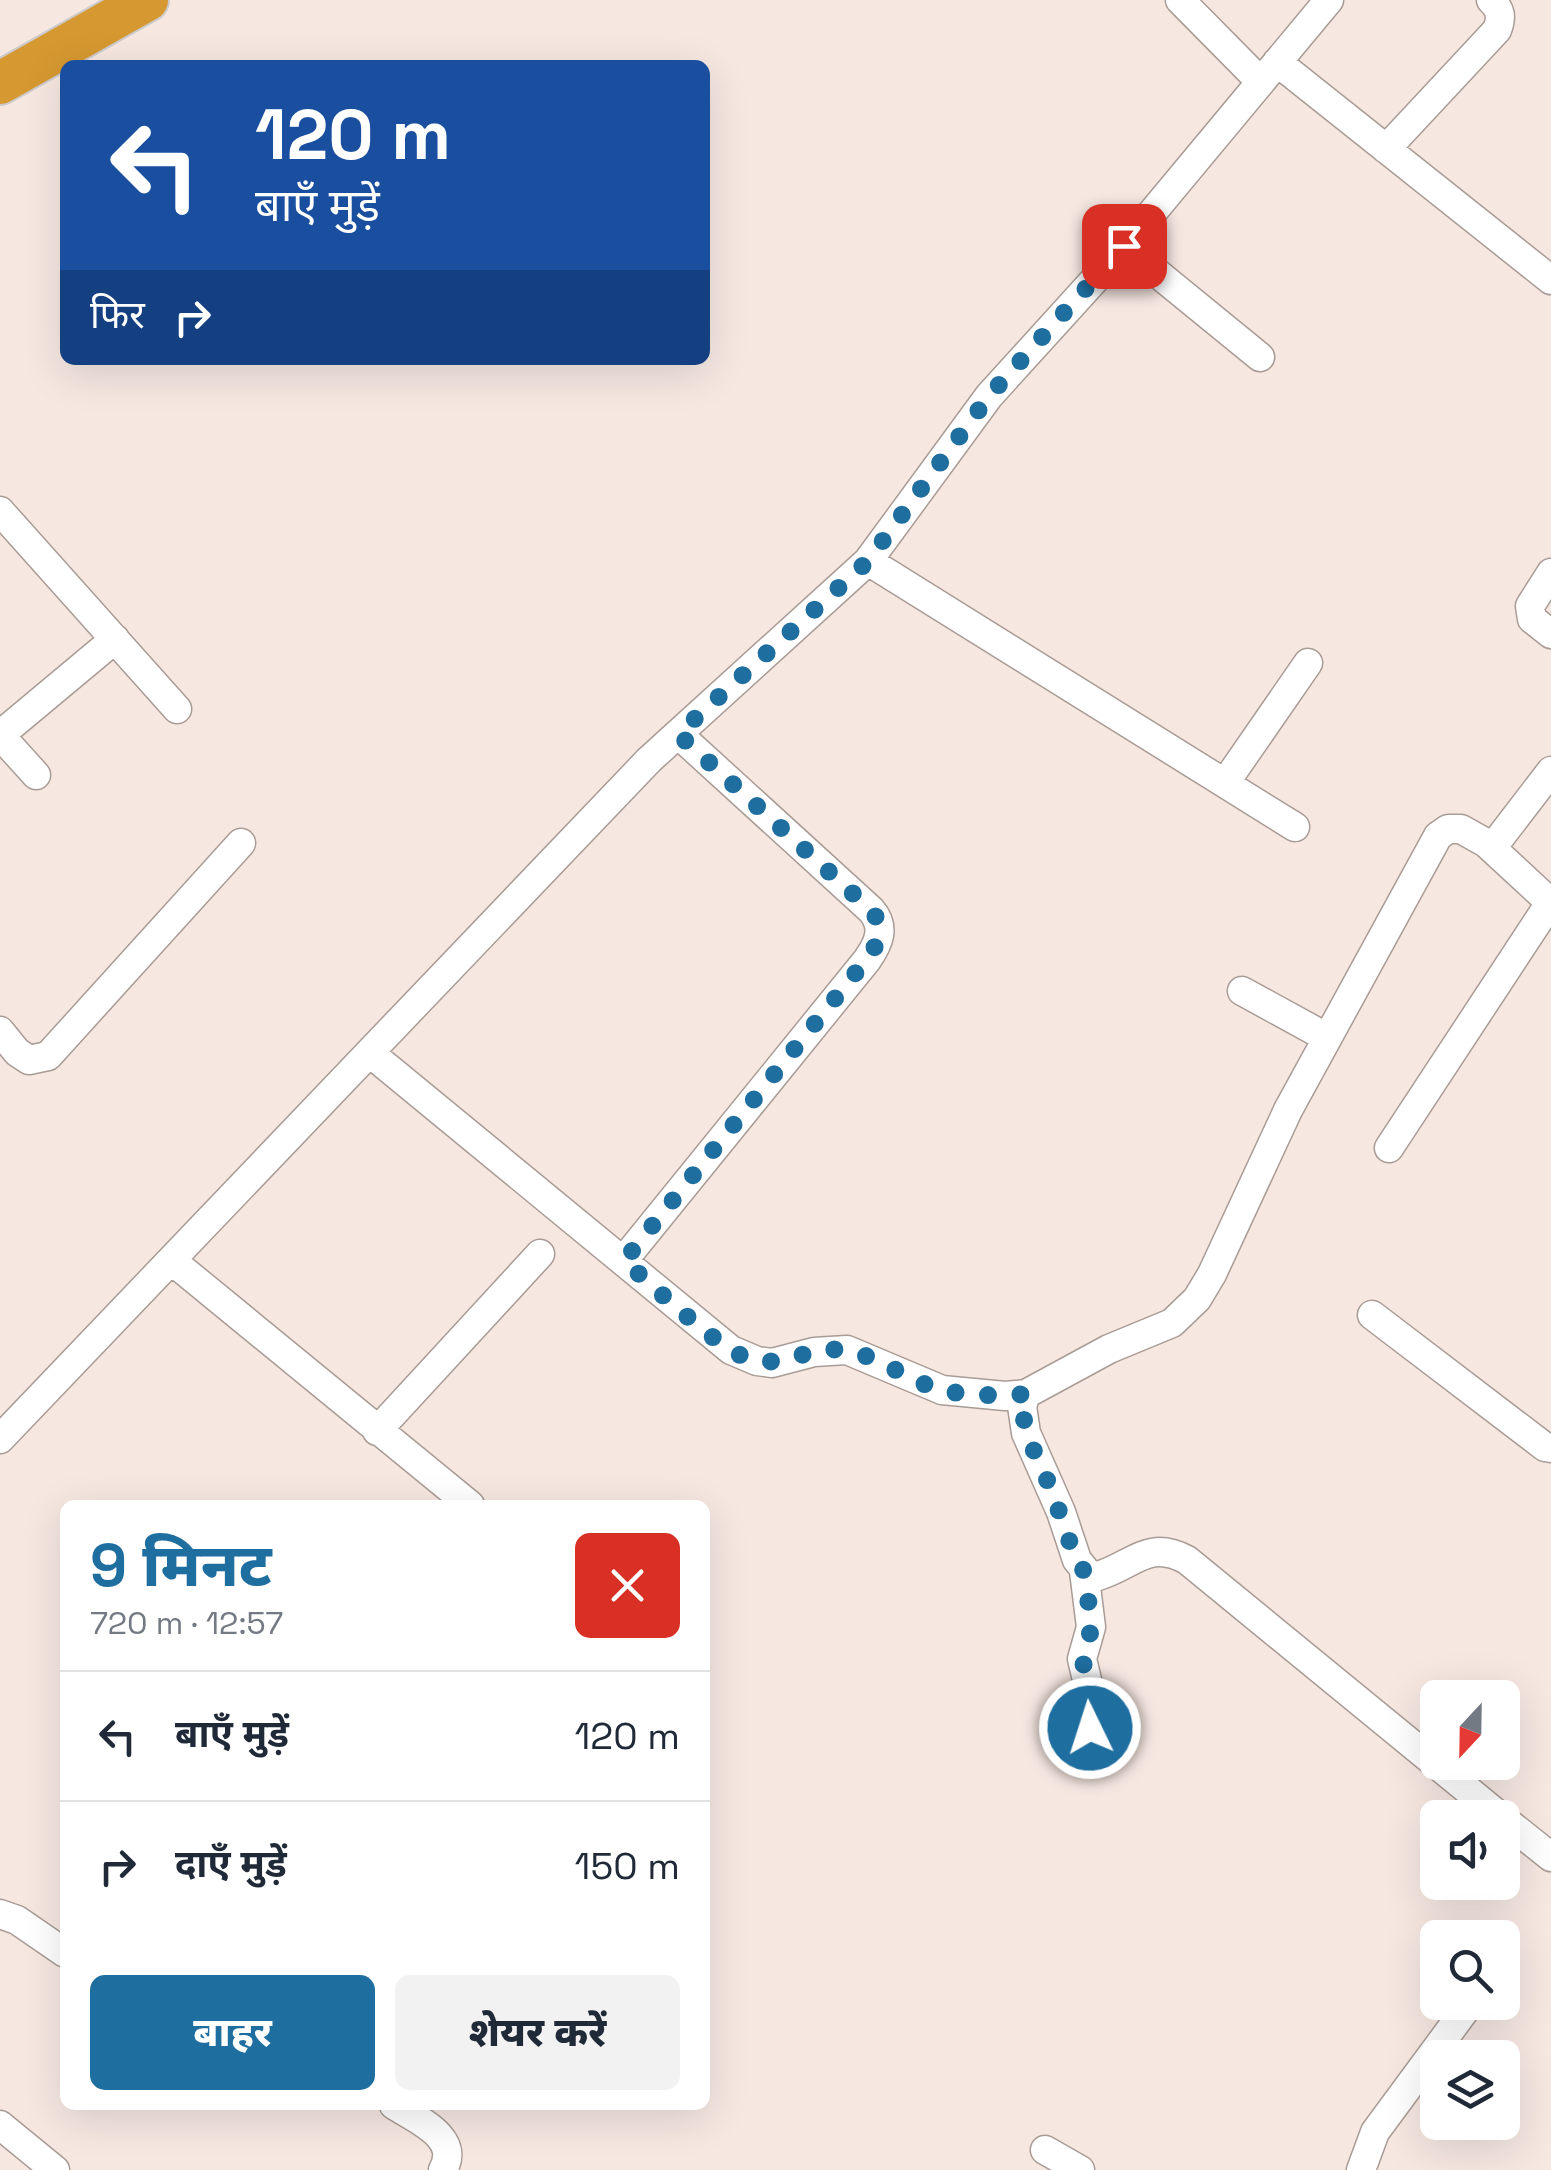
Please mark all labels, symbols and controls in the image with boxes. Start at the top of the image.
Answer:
text: 120 m [255,90,451,179]
icon: left [90,100,220,230]
text: बाएँ मुड़ें [255,177,380,234]
pin [1082,204,1167,289]
icon: arrive [1097,219,1152,274]
icon: right [165,290,220,345]
text: फिर [90,291,145,339]
text: 9 मिनट [90,1527,272,1604]
button: close [575,1533,680,1638]
text: 720 m · 12:57 [90,1603,283,1643]
position arrow [1038,1676,1142,1780]
north arrow [1420,1680,1520,1780]
map controls [1420,1680,1520,2140]
icon: left [90,1709,145,1764]
text: बाएँ मुड़ें [175,1710,289,1758]
text: 120 m [574,1712,680,1760]
button: sound [1420,1800,1520,1900]
icon: right [90,1839,145,1894]
text: दाएँ मुड़ें [175,1840,287,1888]
text: 150 m [575,1842,680,1890]
button: search [1420,1920,1520,2020]
button: बाहर [90,1975,375,2090]
button: शेयर करें [395,1975,680,2090]
button: layers [1420,2040,1520,2140]

